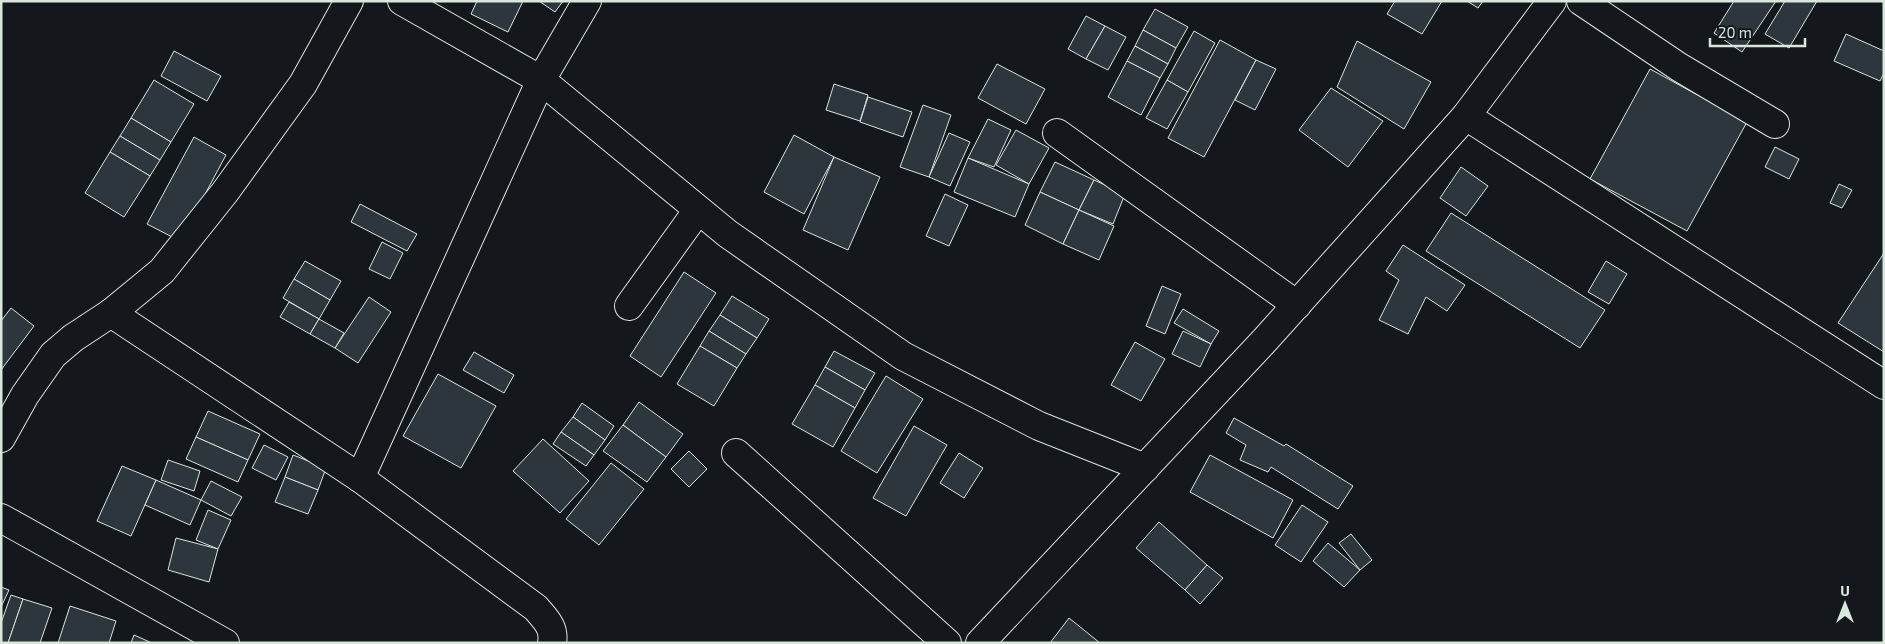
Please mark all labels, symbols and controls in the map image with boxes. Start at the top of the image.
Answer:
scale bar [1710,15,1805,47]
text: 20 m [1718,23,1752,41]
north arrow [1820,579,1870,629]
text: U [1840,582,1850,599]

